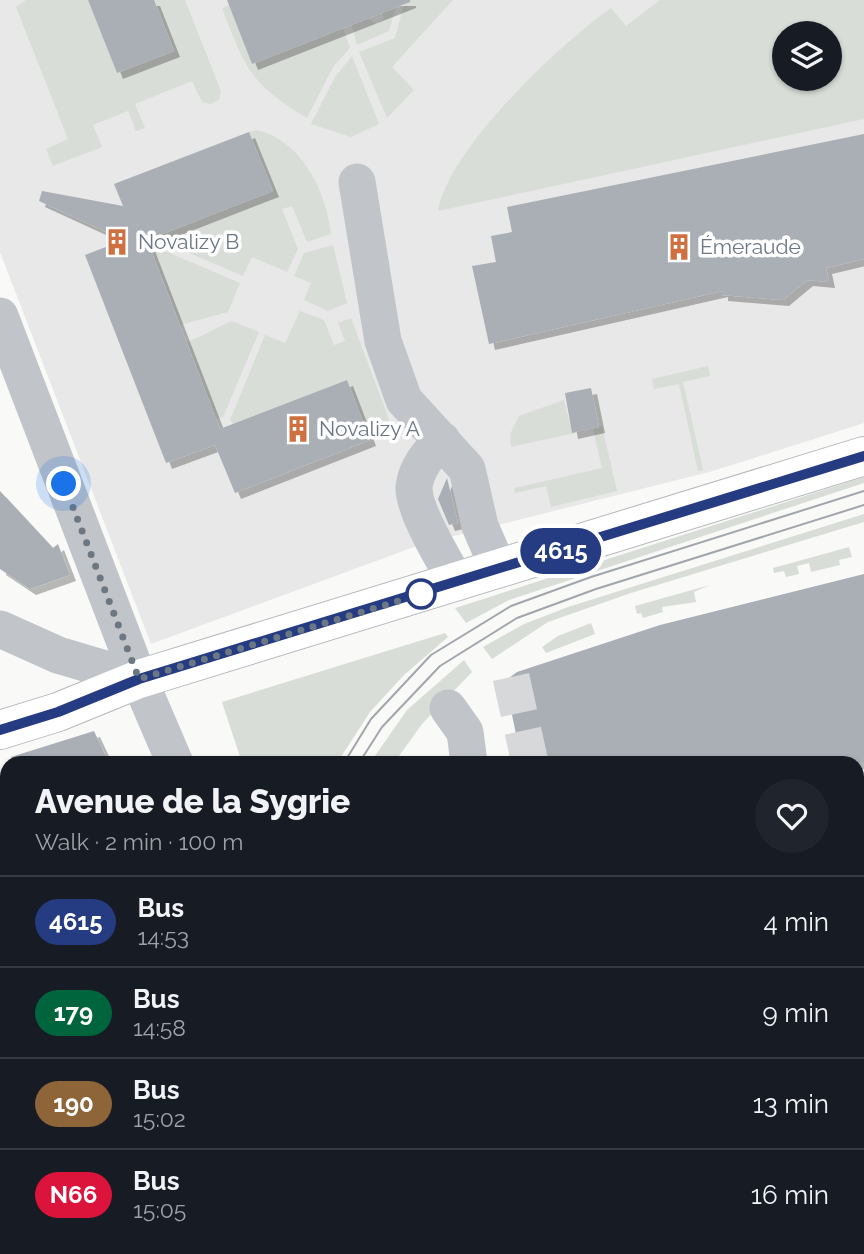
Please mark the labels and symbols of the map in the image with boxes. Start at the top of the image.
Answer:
building icon: Novalizy B [102,227,132,257]
place label: Novalizy B [138,229,239,254]
building icon: Émeraude [664,232,694,262]
place label: Émeraude [700,234,801,259]
building icon: Novalizy A [283,414,313,444]
place label: Novalizy A [319,416,420,441]
your location [46,466,81,501]
line badge: 4615 [512,528,610,574]
unlabelled marker [406,579,436,609]

